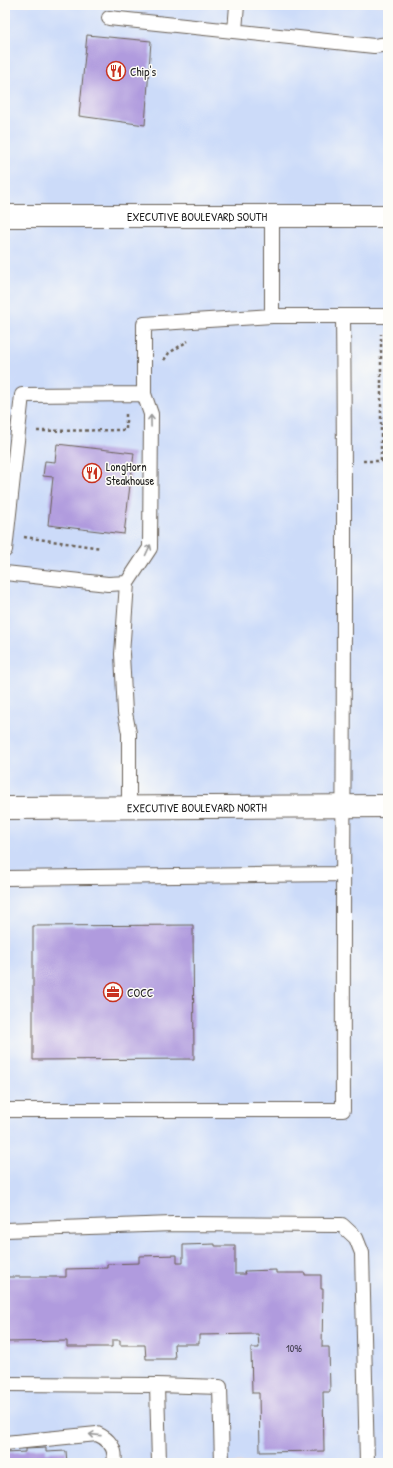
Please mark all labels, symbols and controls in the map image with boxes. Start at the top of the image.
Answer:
restaurant icon: Chip's [105,60,127,82]
place label: Chip's [130,63,156,80]
street label: EXECUTIVE BOULEVARD SOUTH [127,208,267,225]
one-way arrow [147,415,155,428]
place label: LongHorn Steakhouse [106,458,154,489]
restaurant icon: LongHorn Steakhouse [81,462,103,484]
one-way arrow [144,544,152,556]
street label: EXECUTIVE BOULEVARD NORTH [127,798,267,816]
office icon: COCC [102,981,124,1003]
place label: COCC [127,984,154,1001]
house number: 1096 [286,1342,302,1355]
one-way arrow [89,1431,102,1439]

